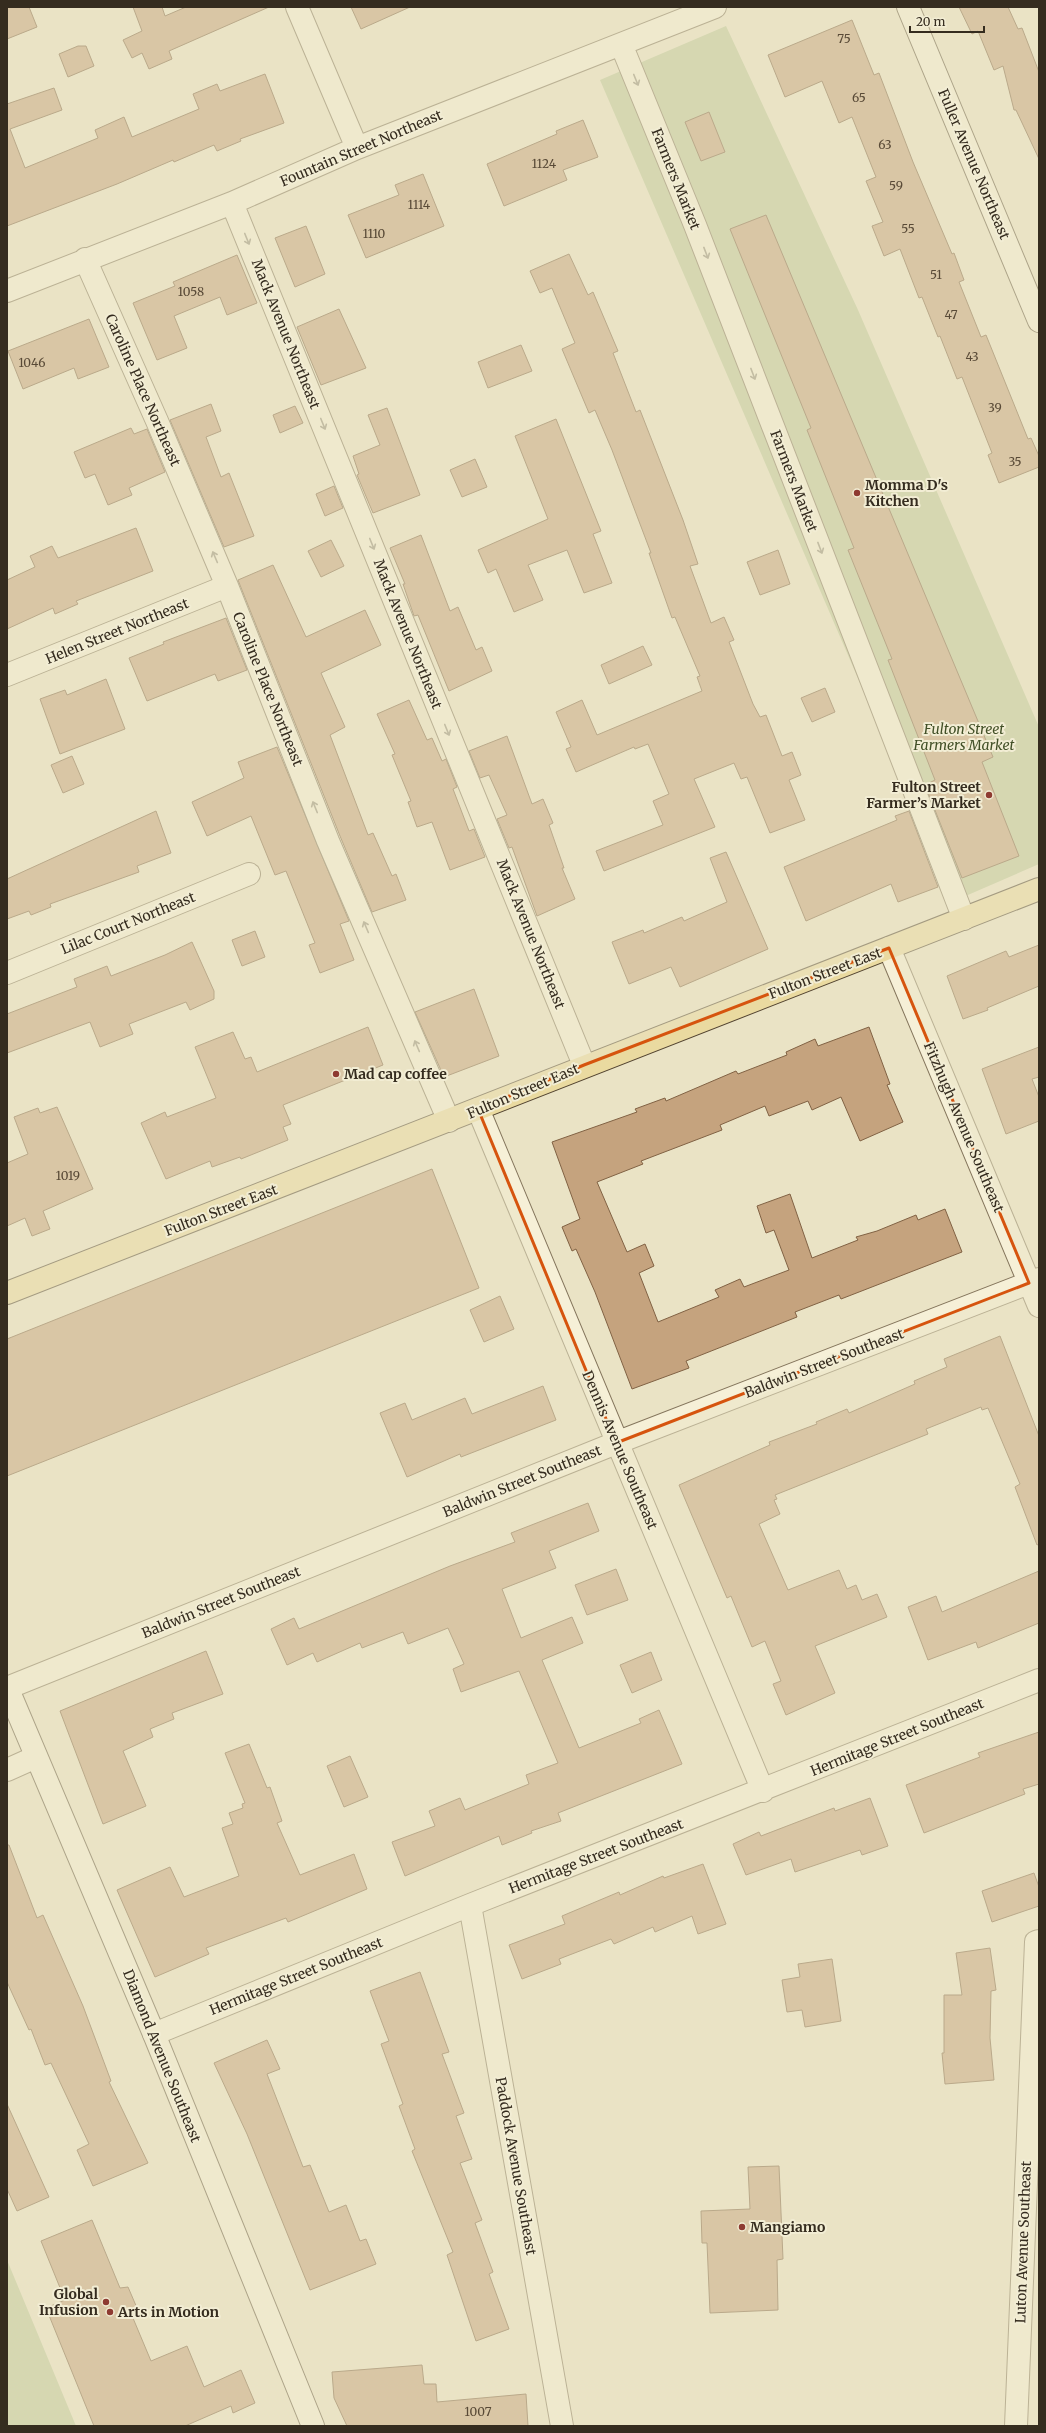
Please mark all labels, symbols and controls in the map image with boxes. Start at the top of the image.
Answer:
scale bar [910,8,984,34]
text: 20 m [916,14,945,29]
house number: 75 [837,31,851,46]
one-way arrow [633,74,641,86]
street label: Fuller Avenue Northeast [934,86,1014,243]
house number: 65 [852,90,866,105]
street label: Fountain Street Northeast [277,105,445,190]
street label: Farmers Market [647,126,705,233]
house number: 63 [878,137,892,152]
house number: 1124 [532,156,557,171]
house number: 59 [889,178,903,193]
house number: 1114 [408,197,431,212]
house number: 55 [901,221,915,236]
house number: 1110 [363,226,386,241]
one-way arrow [244,232,251,244]
one-way arrow [702,246,710,258]
street label: Mack Avenue Northeast [248,257,324,412]
house number: 51 [930,267,942,282]
house number: 1058 [178,284,204,299]
house number: 47 [944,307,958,322]
street label: Caroline Place Northeast [101,311,185,469]
house number: 43 [965,349,979,364]
house number: 1046 [18,355,46,370]
one-way arrow [749,368,757,380]
house number: 39 [988,400,1002,415]
one-way arrow [319,418,327,430]
street label: Farmers Market [766,427,822,535]
house number: 35 [1008,454,1022,469]
place label: Momma D's Kitchen [865,476,948,510]
marker: Momma D's Kitchen [852,488,862,498]
one-way arrow [368,538,376,550]
one-way arrow [816,541,824,553]
one-way arrow [210,551,218,563]
street label: Mack Avenue Northeast [370,557,446,712]
street label: Helen Street Northeast [43,594,192,668]
street label: Caroline Place Northeast [229,609,307,769]
park label: Fulton Street Farmers Market [913,720,1015,754]
one-way arrow [444,723,452,735]
place label: Fulton Street Farmer’s Market [866,778,981,812]
marker: Fulton Street Farmer’s Market [984,790,994,800]
one-way arrow [311,802,319,814]
street label: Mack Avenue Northeast [493,857,569,1012]
street label: Lilac Court Northeast [58,888,198,958]
one-way arrow [362,922,369,934]
street label: Fulton Street East [766,943,885,1003]
street label: Fitzhugh Avenue Southeast [920,1039,1008,1216]
one-way arrow [413,1041,420,1053]
street label: Fulton Street East [464,1059,582,1123]
place label: Mad cap coffee [344,1065,447,1083]
marker: Mad cap coffee [331,1069,341,1079]
house number: 1019 [56,1168,80,1183]
street label: Fulton Street East [162,1180,281,1240]
street label: Baldwin Street Southeast [742,1324,907,1402]
street label: Dennis Avenue Southeast [578,1368,662,1533]
street label: Baldwin Street Southeast [440,1441,604,1521]
street label: Baldwin Street Southeast [139,1562,303,1642]
street label: Hermitage Street Southeast [808,1694,987,1780]
street label: Hermitage Street Southeast [506,1814,686,1898]
street label: Hermitage Street Southeast [207,1933,386,2019]
street label: Diamond Avenue Southeast [119,1967,205,2146]
street label: Paddock Avenue Southeast [491,2076,541,2257]
street label: Luton Avenue Southeast [1011,2160,1035,2324]
place label: Mangiamo [750,2218,825,2236]
marker: Mangiamo [737,2222,747,2232]
place label: Global Infusion [39,2285,99,2319]
marker: Global Infusion [101,2297,111,2307]
place label: Arts in Motion [117,2303,219,2321]
marker: Arts in Motion [105,2307,115,2317]
house number: 1007 [464,2404,492,2419]

